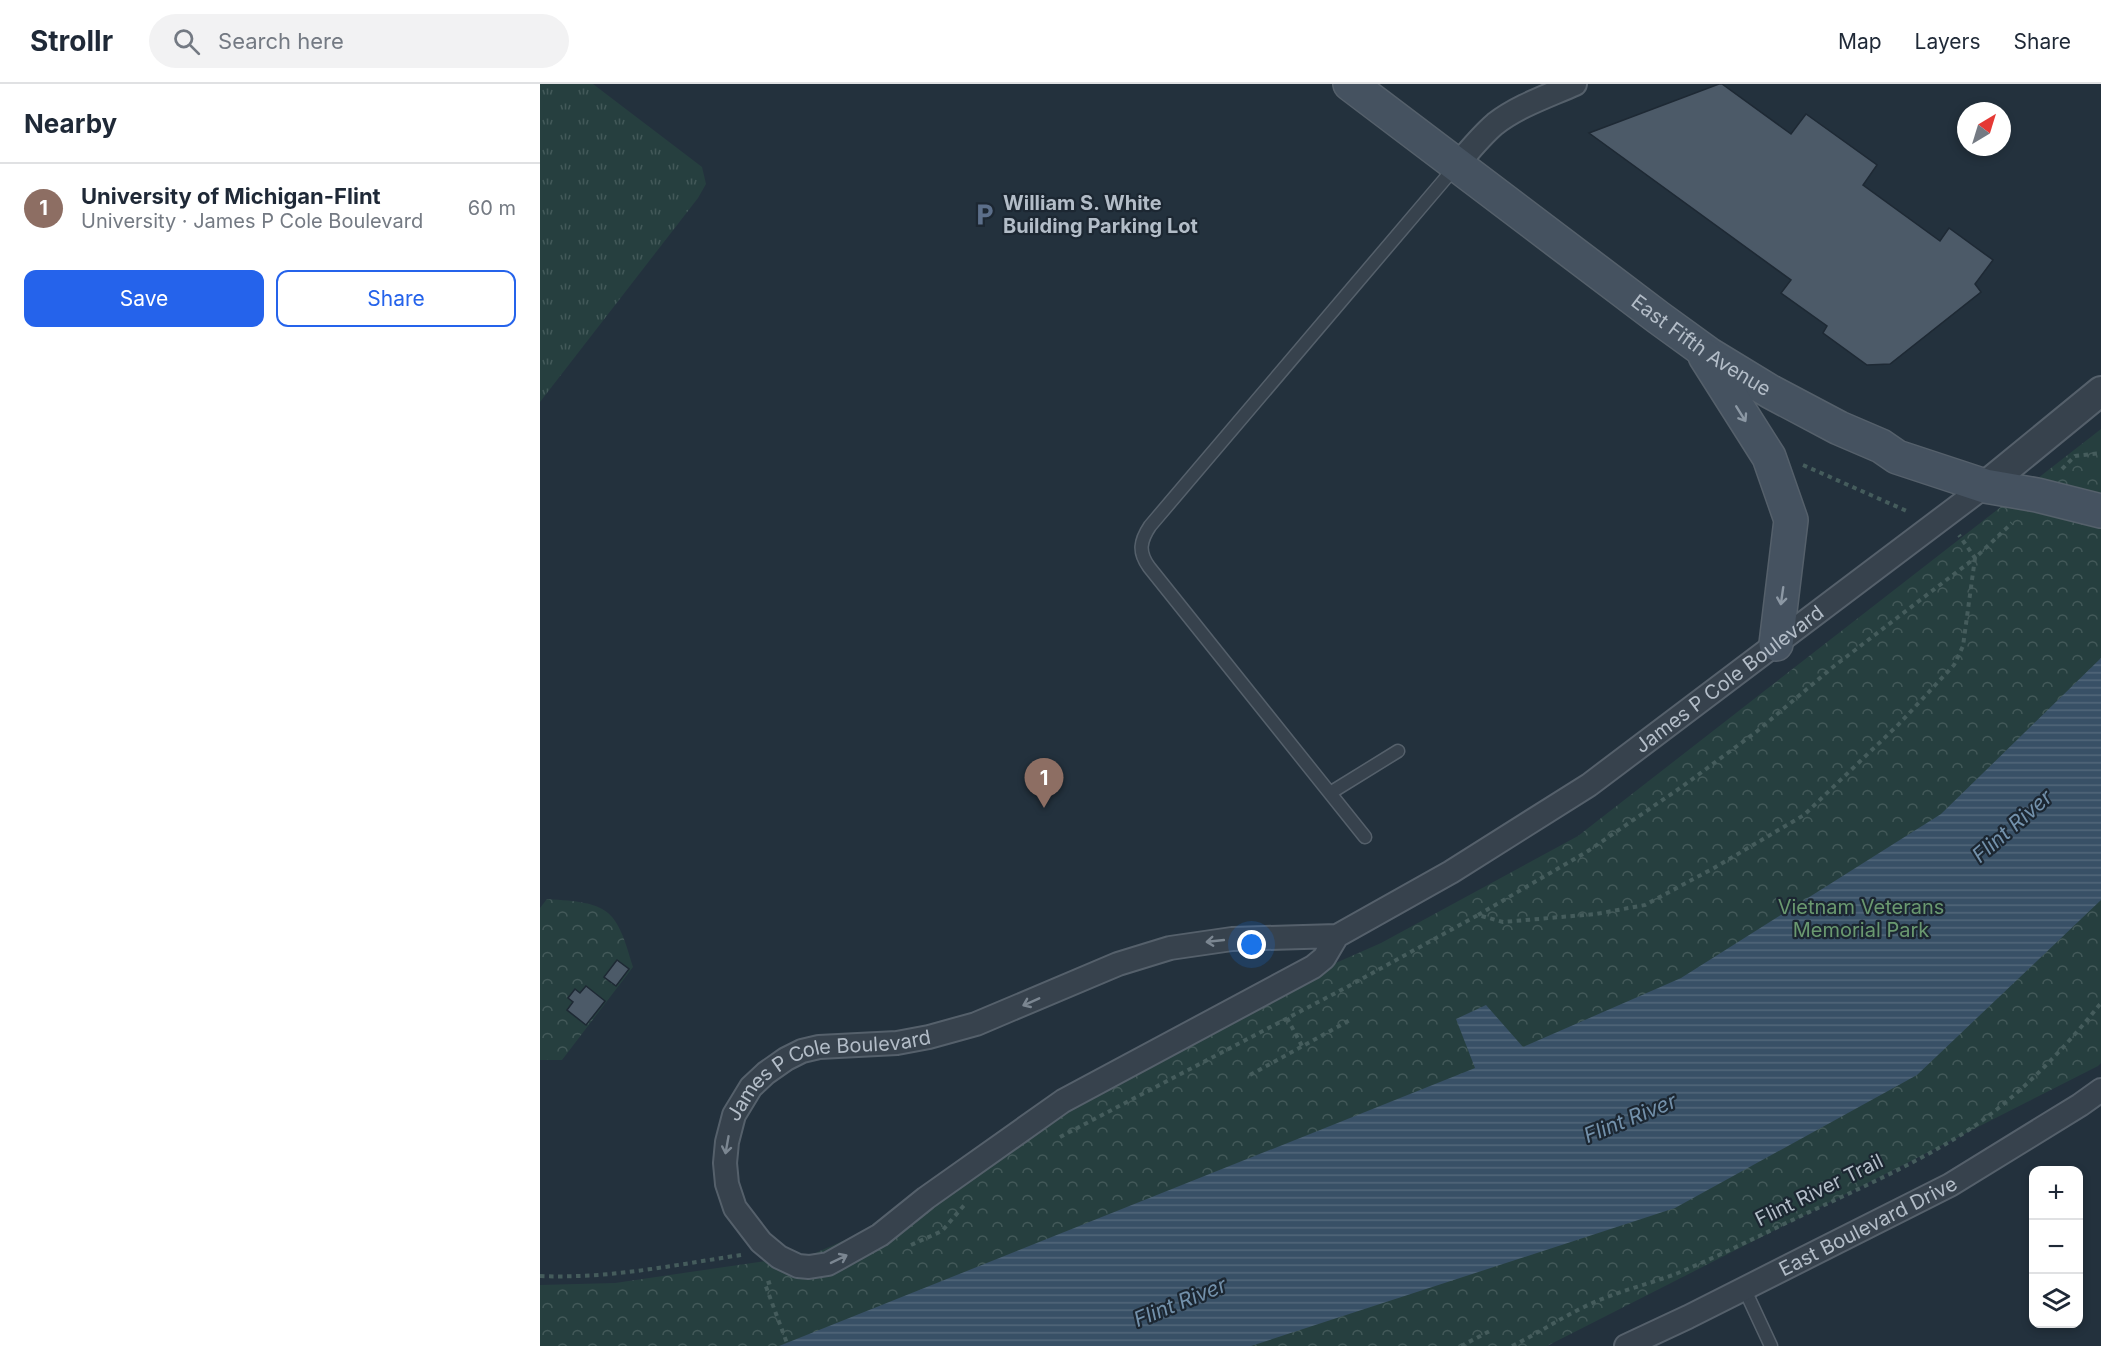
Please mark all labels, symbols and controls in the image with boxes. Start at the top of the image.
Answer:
search box [149,14,569,68]
text: Strollr [30,24,113,58]
icon: search [170,25,203,58]
text: Search here [218,28,344,54]
text: Map [1838,29,1882,54]
text: Layers [1915,29,1981,54]
text: Share [2014,29,2071,54]
north arrow [1957,102,2011,156]
text: Nearby [24,108,117,139]
text: University of Michigan-Flint [81,183,381,209]
place label: William S. White Building Parking Lot [1003,191,1198,238]
text: 1 [39,196,48,220]
text: 60 m [468,196,516,220]
parking icon: William S. White Building Parking Lot [972,202,998,228]
text: University · James P Cole Boulevard [81,209,423,233]
button: Save [24,270,264,327]
button: Share [276,270,516,327]
street label: East Fifth Avenue [1627,289,1775,401]
one-way arrow [1736,405,1748,422]
one-way arrow [1777,586,1788,606]
street label: James P Cole Boulevard [1630,600,1828,758]
pin: 1 [1024,758,1064,808]
water label: Flint River [1967,784,2058,868]
park label: Vietnam Veterans Memorial Park [1778,895,1944,942]
your location [1237,930,1266,959]
one-way arrow [1206,936,1226,947]
one-way arrow [1022,997,1040,1008]
street label: James P Cole Boulevard [721,1025,933,1125]
water label: Flint River [1580,1088,1681,1148]
one-way arrow [721,1134,732,1154]
street label: Flint River Trail [1751,1149,1887,1231]
map controls [2029,1166,2083,1328]
button: + [2029,1166,2083,1220]
street label: East Boulevard Drive [1775,1171,1962,1281]
button: − [2029,1220,2083,1274]
one-way arrow [829,1252,847,1264]
water label: Flint River [1130,1272,1231,1332]
button: layers [2029,1274,2083,1328]

